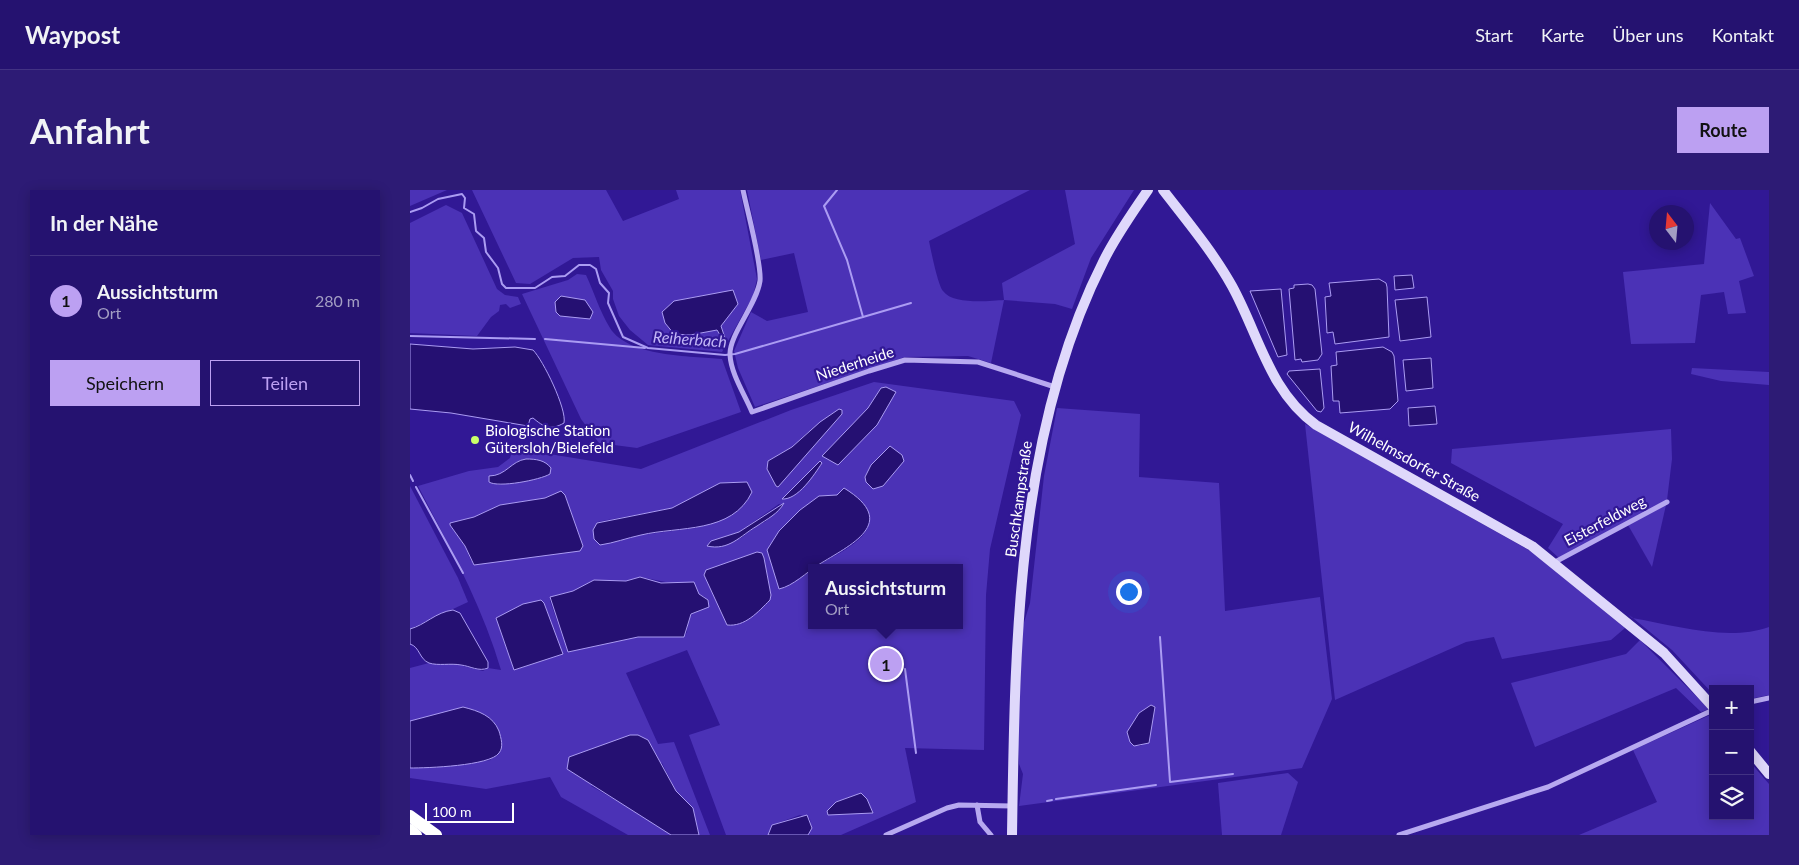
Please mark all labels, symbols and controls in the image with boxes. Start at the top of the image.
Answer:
text: Waypost [25,20,120,49]
text: Start [1475,24,1513,46]
text: Karte [1541,24,1584,46]
text: Über uns [1612,24,1684,46]
text: Kontakt [1712,24,1774,46]
button: Route [1677,107,1769,153]
text: Anfahrt [30,109,150,151]
north arrow [1649,205,1694,250]
text: In der Nähe [50,210,158,235]
text: Aussichtsturm [97,280,218,303]
text: 1 [61,291,71,310]
text: 280 m [315,291,360,310]
text: Ort [97,303,121,322]
water label: Reiherbach [652,326,728,351]
street label: Niederheide [813,342,896,384]
button: Speichern [50,360,200,406]
button: Teilen [210,360,360,406]
street label: Wilhelmsdorfer Straße [1345,417,1484,505]
place label: Biologische Station Gütersloh/Bielefeld [485,421,614,456]
marker: Biologische Station Gütersloh/Bielefeld [469,434,481,446]
street label: Buschkampstraße [1001,440,1035,558]
street label: Eisterfeldweg [1561,491,1649,549]
popup [808,564,963,629]
text: Aussichtsturm [825,576,946,599]
your location [1116,579,1142,605]
text: Ort [825,599,849,618]
pin: 1 [870,645,902,683]
map controls [1709,685,1754,820]
button: + [1709,685,1754,730]
button: − [1709,730,1754,775]
button: layers [1709,775,1754,820]
scale bar [425,800,514,823]
text: 100 m [432,803,471,820]

